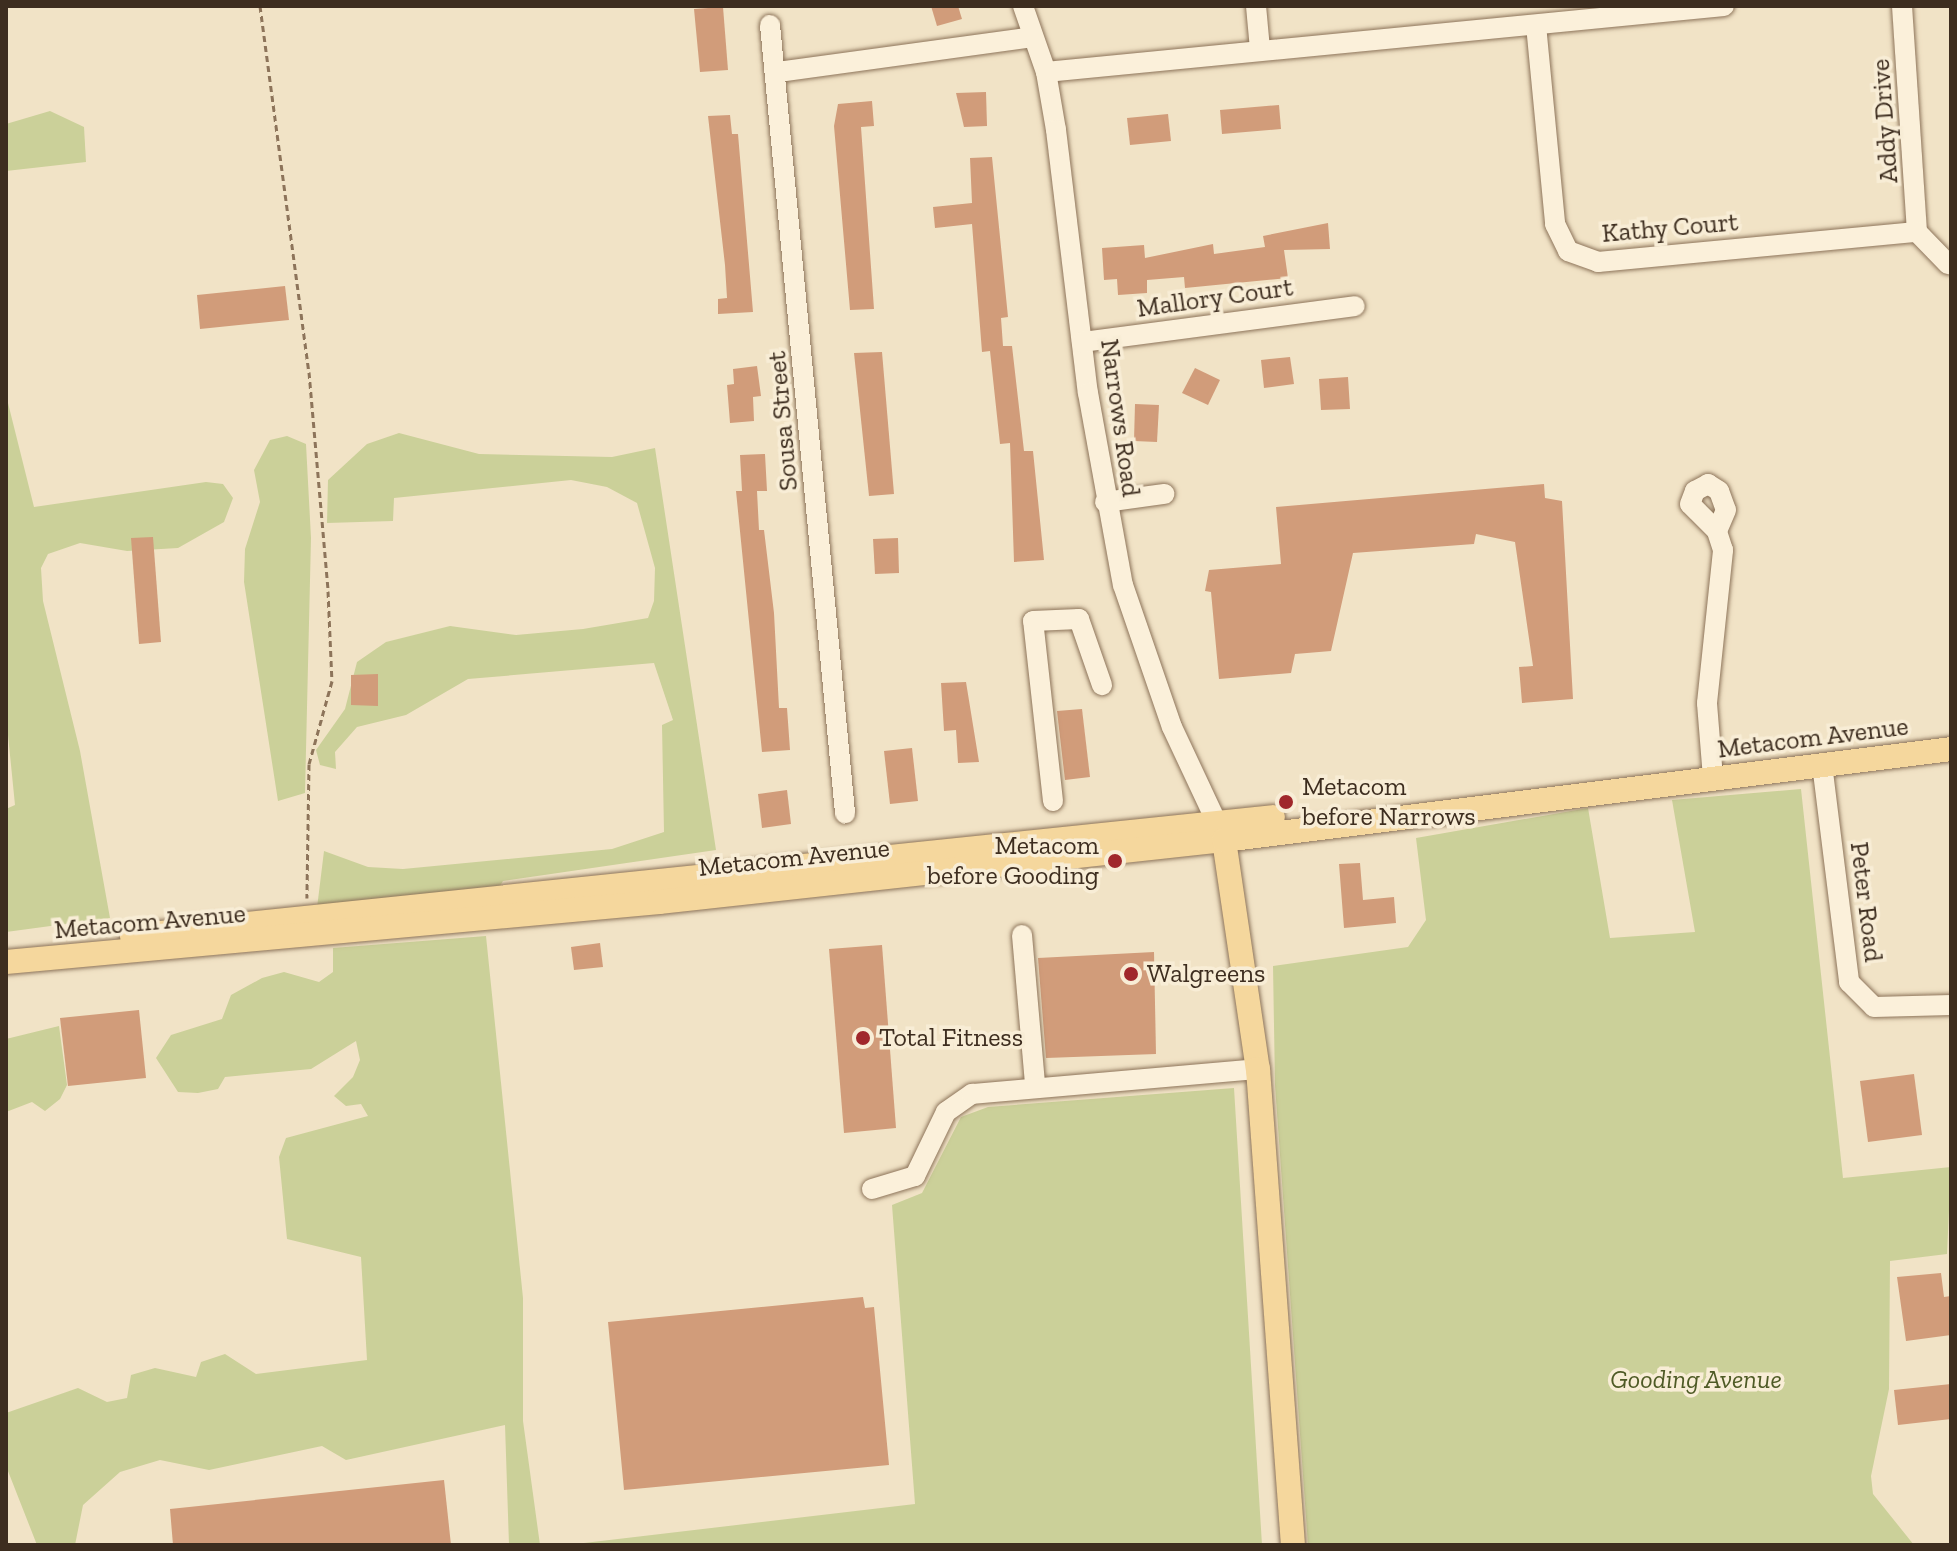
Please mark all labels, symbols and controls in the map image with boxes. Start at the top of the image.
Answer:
street label: Addy Drive [1865,57,1905,185]
street label: Kathy Court [1600,206,1740,250]
street label: Mallory Court [1135,272,1295,324]
street label: Narrows Road [1093,337,1147,499]
street label: Sousa Street [761,350,805,492]
street label: Metacom Avenue [1715,711,1911,765]
place label: Metacom before Narrows [1302,771,1476,832]
marker: Metacom before Narrows [1277,793,1295,811]
place label: Metacom before Gooding [927,830,1099,892]
street label: Metacom Avenue [696,832,892,884]
street label: Peter Road [1843,840,1889,964]
marker: Metacom before Gooding [1106,852,1124,870]
street label: Metacom Avenue [53,898,247,946]
place label: Walgreens [1147,958,1266,990]
marker: Walgreens [1122,965,1140,983]
place label: Total Fitness [879,1022,1023,1054]
marker: Total Fitness [854,1029,872,1047]
park label: Gooding Avenue [1610,1364,1782,1396]

